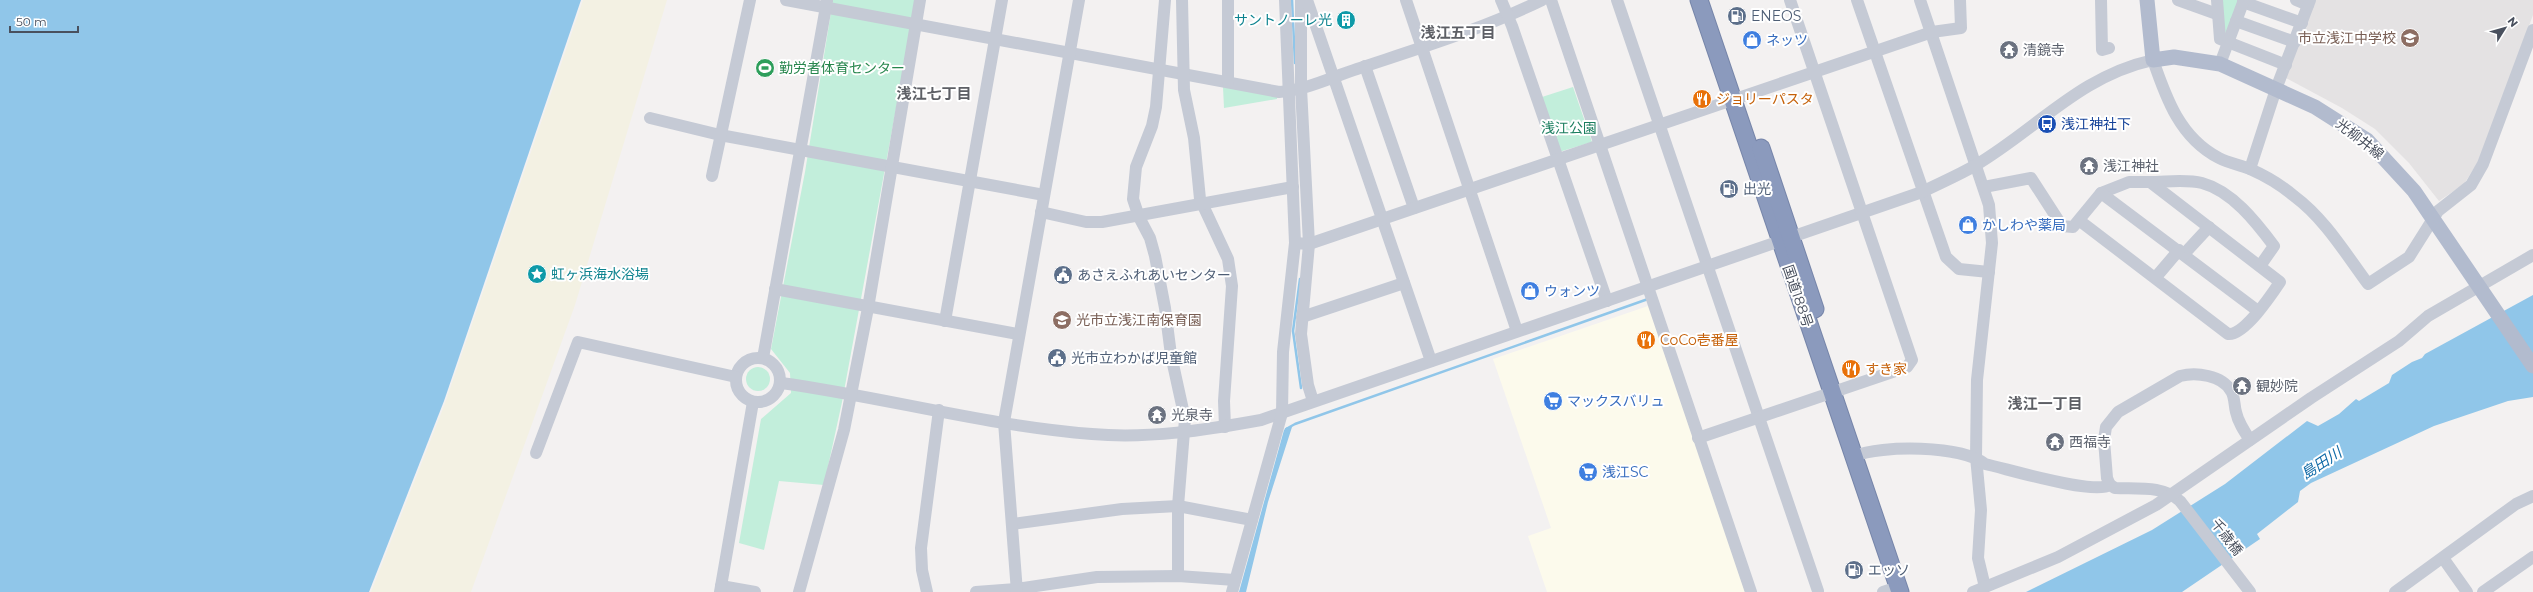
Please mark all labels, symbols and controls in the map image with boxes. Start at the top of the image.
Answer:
fuel station icon: ENEOS [1726,5,1748,27]
place label: ENEOS [1751,7,1801,25]
scale bar [10,8,78,34]
north arrow [2485,8,2525,48]
building icon: サントノーレ光 [1335,9,1357,31]
place label: サントノーレ光 [1234,11,1332,29]
text: 50 m [16,14,47,29]
text: N [2505,14,2521,30]
district label: 浅江五丁目 [1420,23,1496,42]
school or university icon: 市立浅江中学校 [2399,27,2421,49]
shop icon: ネッツ [1741,29,1763,51]
place label: 市立浅江中学校 [2298,29,2396,47]
place label: ネッツ [1766,31,1808,49]
temple icon: 清鏡寺 [1998,39,2020,61]
place label: 清鏡寺 [2023,41,2065,59]
sports icon: 勤労者体育センター [754,57,776,79]
place label: 勤労者体育センター [779,59,905,77]
district label: 浅江七丁目 [896,84,972,103]
restaurant icon: ジョリーパスタ [1691,88,1713,110]
place label: ジョリーパスタ [1716,90,1814,108]
bus stop icon: 浅江神社下 [2036,113,2058,135]
place label: 浅江神社下 [2061,115,2131,133]
street label: 光柳井線 [2332,115,2388,163]
park label: 浅江公園 [1541,119,1597,137]
temple icon: 浅江神社 [2078,155,2100,177]
place label: 浅江神社 [2103,157,2159,175]
fuel station icon: 出光 [1718,178,1740,200]
place label: 出光 [1743,180,1771,198]
shop icon: かしわや薬局 [1957,214,1979,236]
place label: かしわや薬局 [1982,216,2066,234]
street label: 国道188号 [1779,262,1817,330]
place icon: 虹ヶ浜海水浴場 [526,263,548,285]
public building icon: あさえふれあいセンター [1052,264,1074,286]
place label: 虹ヶ浜海水浴場 [551,265,649,283]
place label: あさえふれあいセンター [1077,266,1231,284]
shop icon: ウォンツ [1519,280,1541,302]
place label: ウォンツ [1544,282,1600,300]
school or university icon: 光市立浅江南保育園 [1051,309,1073,331]
place label: 光市立浅江南保育園 [1076,311,1202,329]
restaurant icon: CoCo壱番屋 [1635,329,1657,351]
place label: CoCo壱番屋 [1660,331,1739,349]
public building icon: 光市立わかば児童館 [1046,347,1068,369]
place label: 光市立わかば児童館 [1071,349,1197,367]
restaurant icon: すき家 [1840,358,1862,380]
place label: すき家 [1865,360,1907,378]
temple icon: 観妙院 [2231,375,2253,397]
place label: 観妙院 [2256,377,2298,395]
supermarket icon: マックスバリュ [1542,390,1564,412]
place label: マックスバリュ [1567,392,1665,410]
district label: 浅江一丁目 [2007,394,2083,413]
temple icon: 光泉寺 [1146,404,1168,426]
place label: 光泉寺 [1171,406,1213,424]
temple icon: 西福寺 [2044,431,2066,453]
place label: 西福寺 [2069,433,2111,451]
water label: 島田川 [2297,442,2347,483]
supermarket icon: 浅江SC [1577,461,1599,483]
place label: 浅江SC [1602,463,1649,481]
street label: 千歳橋 [2207,515,2247,559]
fuel station icon: エッソ [1843,559,1865,581]
place label: エッソ [1868,561,1910,579]

